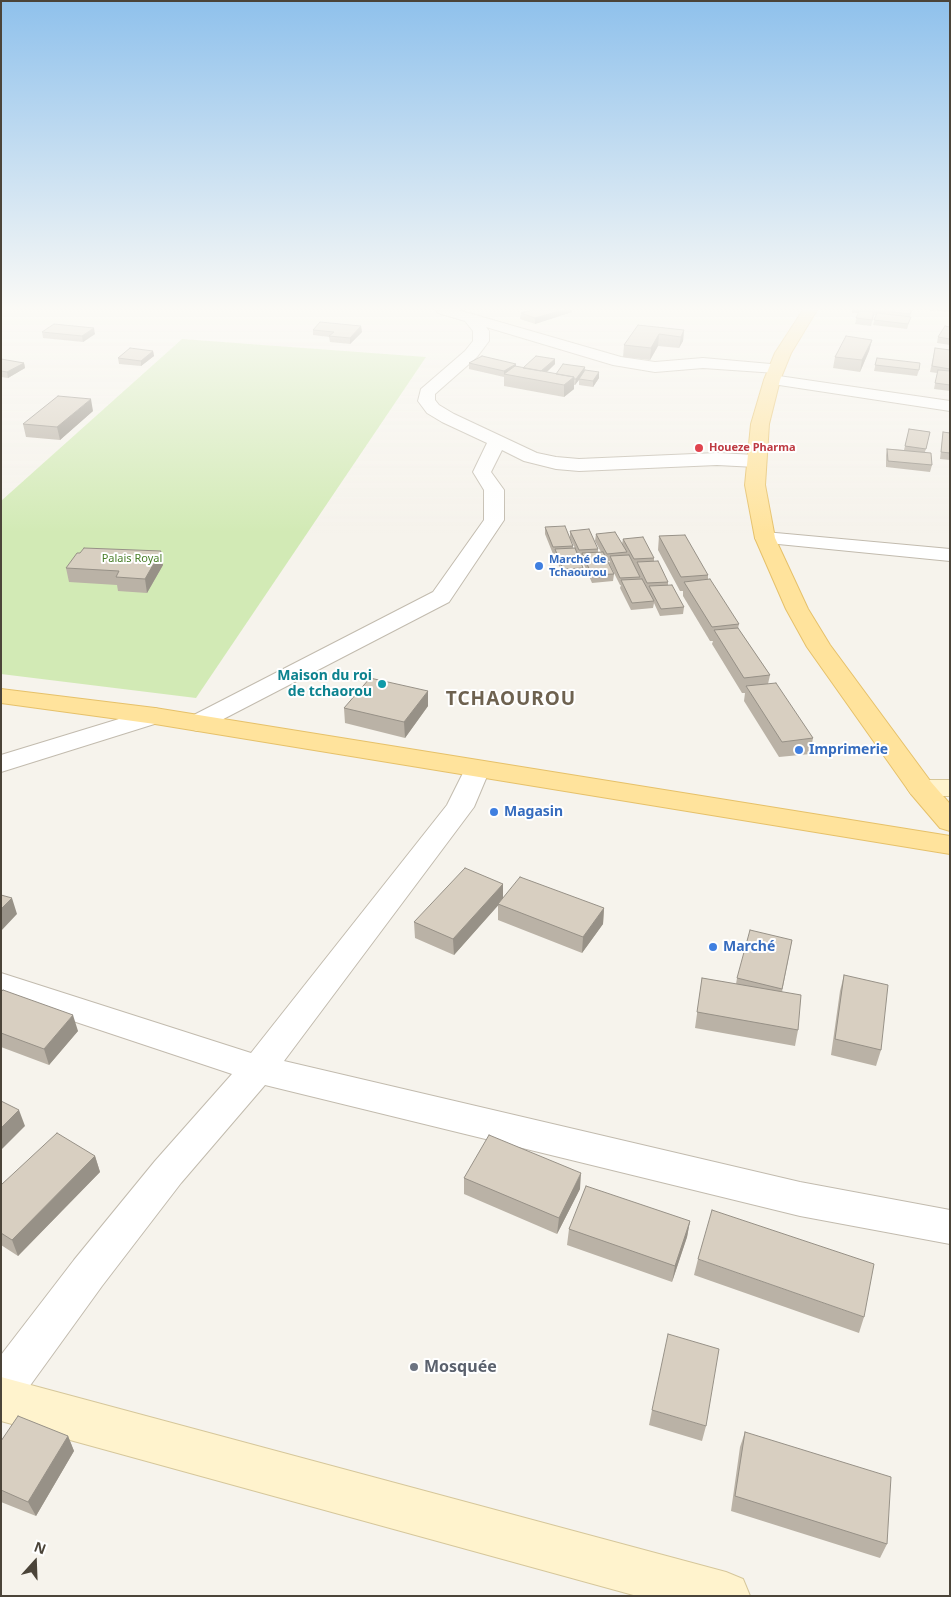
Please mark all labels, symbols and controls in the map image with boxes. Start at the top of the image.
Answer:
place label: Houeze Pharma [709,441,796,455]
marker: Houeze Pharma [693,442,705,454]
park label: Palais Royal [102,552,162,566]
place label: Marché de Tchaourou [549,553,607,579]
marker: Marché de Tchaourou [533,560,545,572]
place label: Maison du roi de tchaorou [277,668,372,700]
marker: Maison du roi de tchaorou [376,678,388,690]
district label: TCHAOUROU [445,689,577,711]
place label: Imprimerie [809,742,888,758]
marker: Imprimerie [793,744,805,756]
place label: Magasin [504,804,563,820]
marker: Magasin [488,806,500,818]
place label: Marché [723,939,775,955]
marker: Marché [707,941,719,953]
place label: Mosquée [424,1357,497,1377]
marker: Mosquée [408,1361,420,1373]
north arrow [10,1537,60,1587]
text: N [32,1537,49,1558]

